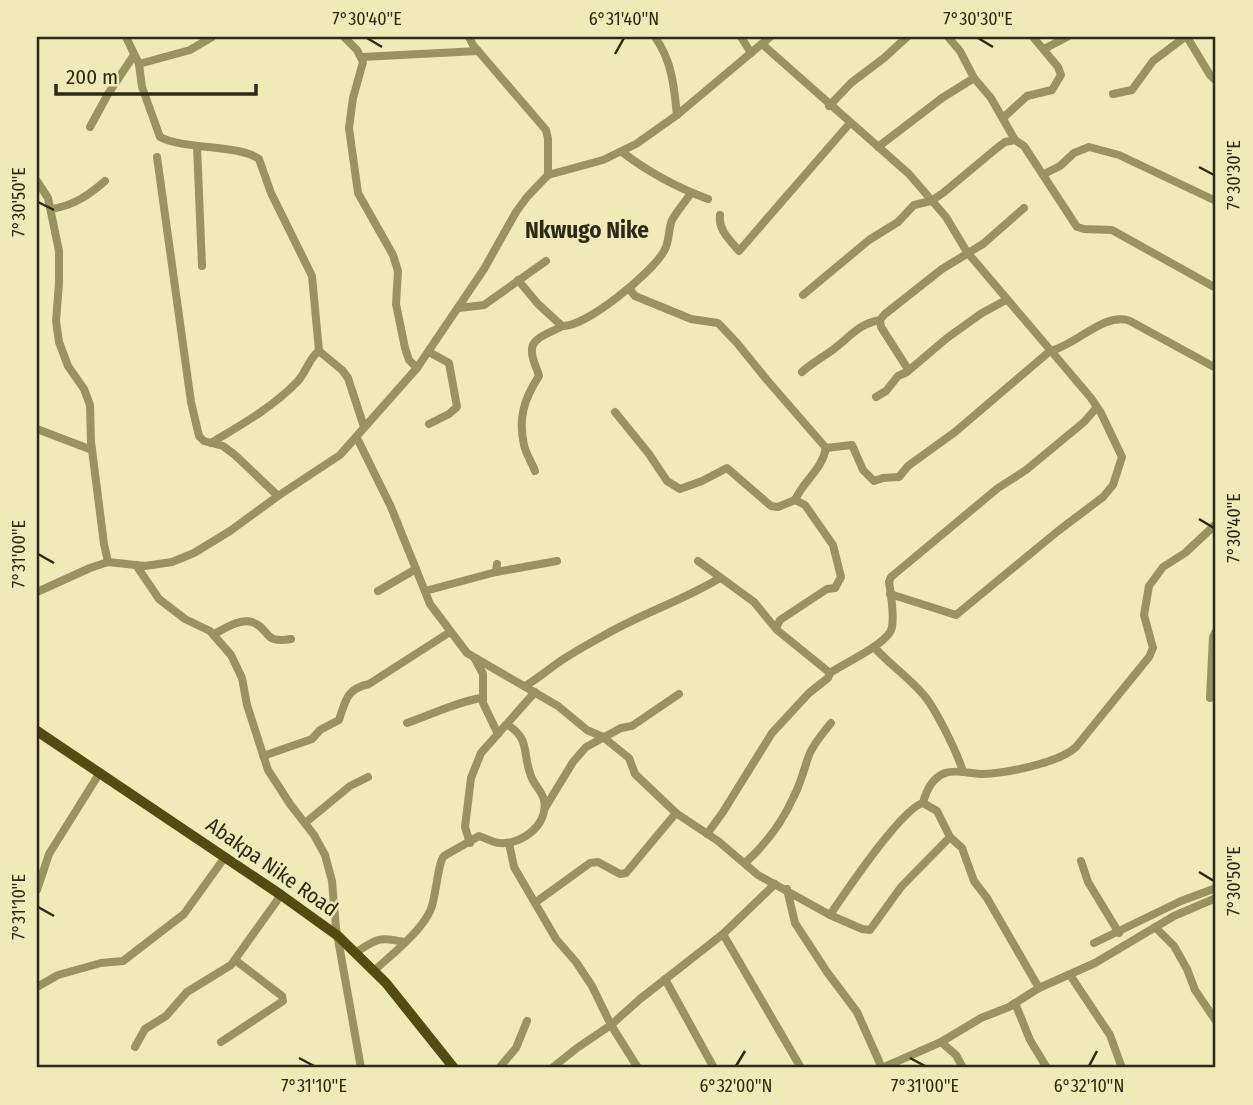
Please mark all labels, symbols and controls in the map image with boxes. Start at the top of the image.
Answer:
text: 7°30'40"E [332,8,402,30]
text: 6°31'40"N [589,8,659,30]
text: 7°30'30"E [943,8,1013,30]
scale bar [56,52,256,96]
text: 200 m [66,64,118,90]
text: 7°30'30"E [1223,140,1245,210]
text: 7°30'50"E [8,167,30,237]
district label: Nkwugo Nike [525,216,649,244]
text: 7°30'40"E [1223,493,1245,563]
text: 7°31'00"E [8,520,30,588]
street label: Abakpa Nike Road [201,812,343,922]
text: 7°30'50"E [1223,846,1245,916]
text: 7°31'10"E [8,874,30,940]
text: 7°31'10"E [281,1075,347,1097]
text: 6°32'00"N [700,1075,772,1097]
text: 7°31'00"E [891,1075,959,1097]
text: 6°32'10"N [1054,1075,1124,1097]

